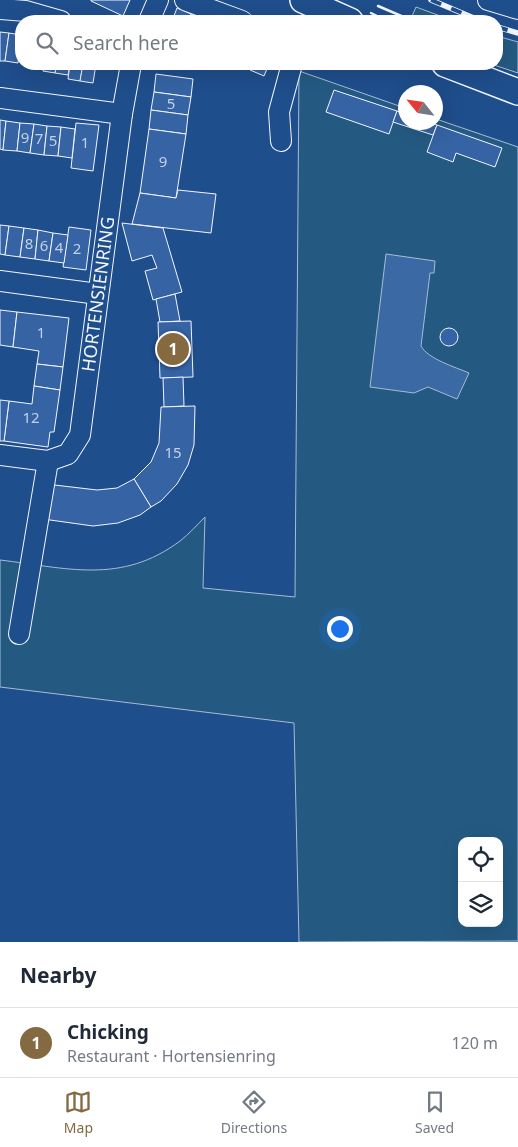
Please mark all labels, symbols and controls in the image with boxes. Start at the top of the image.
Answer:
search box [15,15,503,70]
icon: search [33,29,61,57]
text: Search here [73,30,179,56]
north arrow [398,85,443,130]
house number: 5 [167,93,175,113]
house number: 9 [21,127,29,147]
house number: 7 [35,128,43,148]
house number: 5 [49,130,57,150]
house number: 1 [81,132,89,152]
house number: 9 [159,151,167,171]
street label: HORTENSIENRING [75,215,119,373]
house number: 8 [25,233,33,253]
house number: 6 [40,235,48,255]
house number: 4 [55,237,64,257]
house number: 2 [73,238,81,258]
house number: 1 [37,322,45,342]
pin: 1 [157,330,189,368]
house number: 12 [22,407,40,427]
house number: 15 [164,442,182,462]
your location [327,616,353,642]
map controls [458,837,503,927]
button: locate [458,837,503,882]
button: layers [458,882,503,927]
text: Nearby [20,961,96,989]
text: Chicking [67,1019,149,1045]
text: 1 [31,1032,41,1054]
text: 120 m [451,1032,498,1054]
text: Restaurant · Hortensienring [67,1045,276,1067]
tab: Map [64,1088,93,1137]
tab: Directions [221,1088,287,1137]
tab: Saved [415,1088,454,1137]

